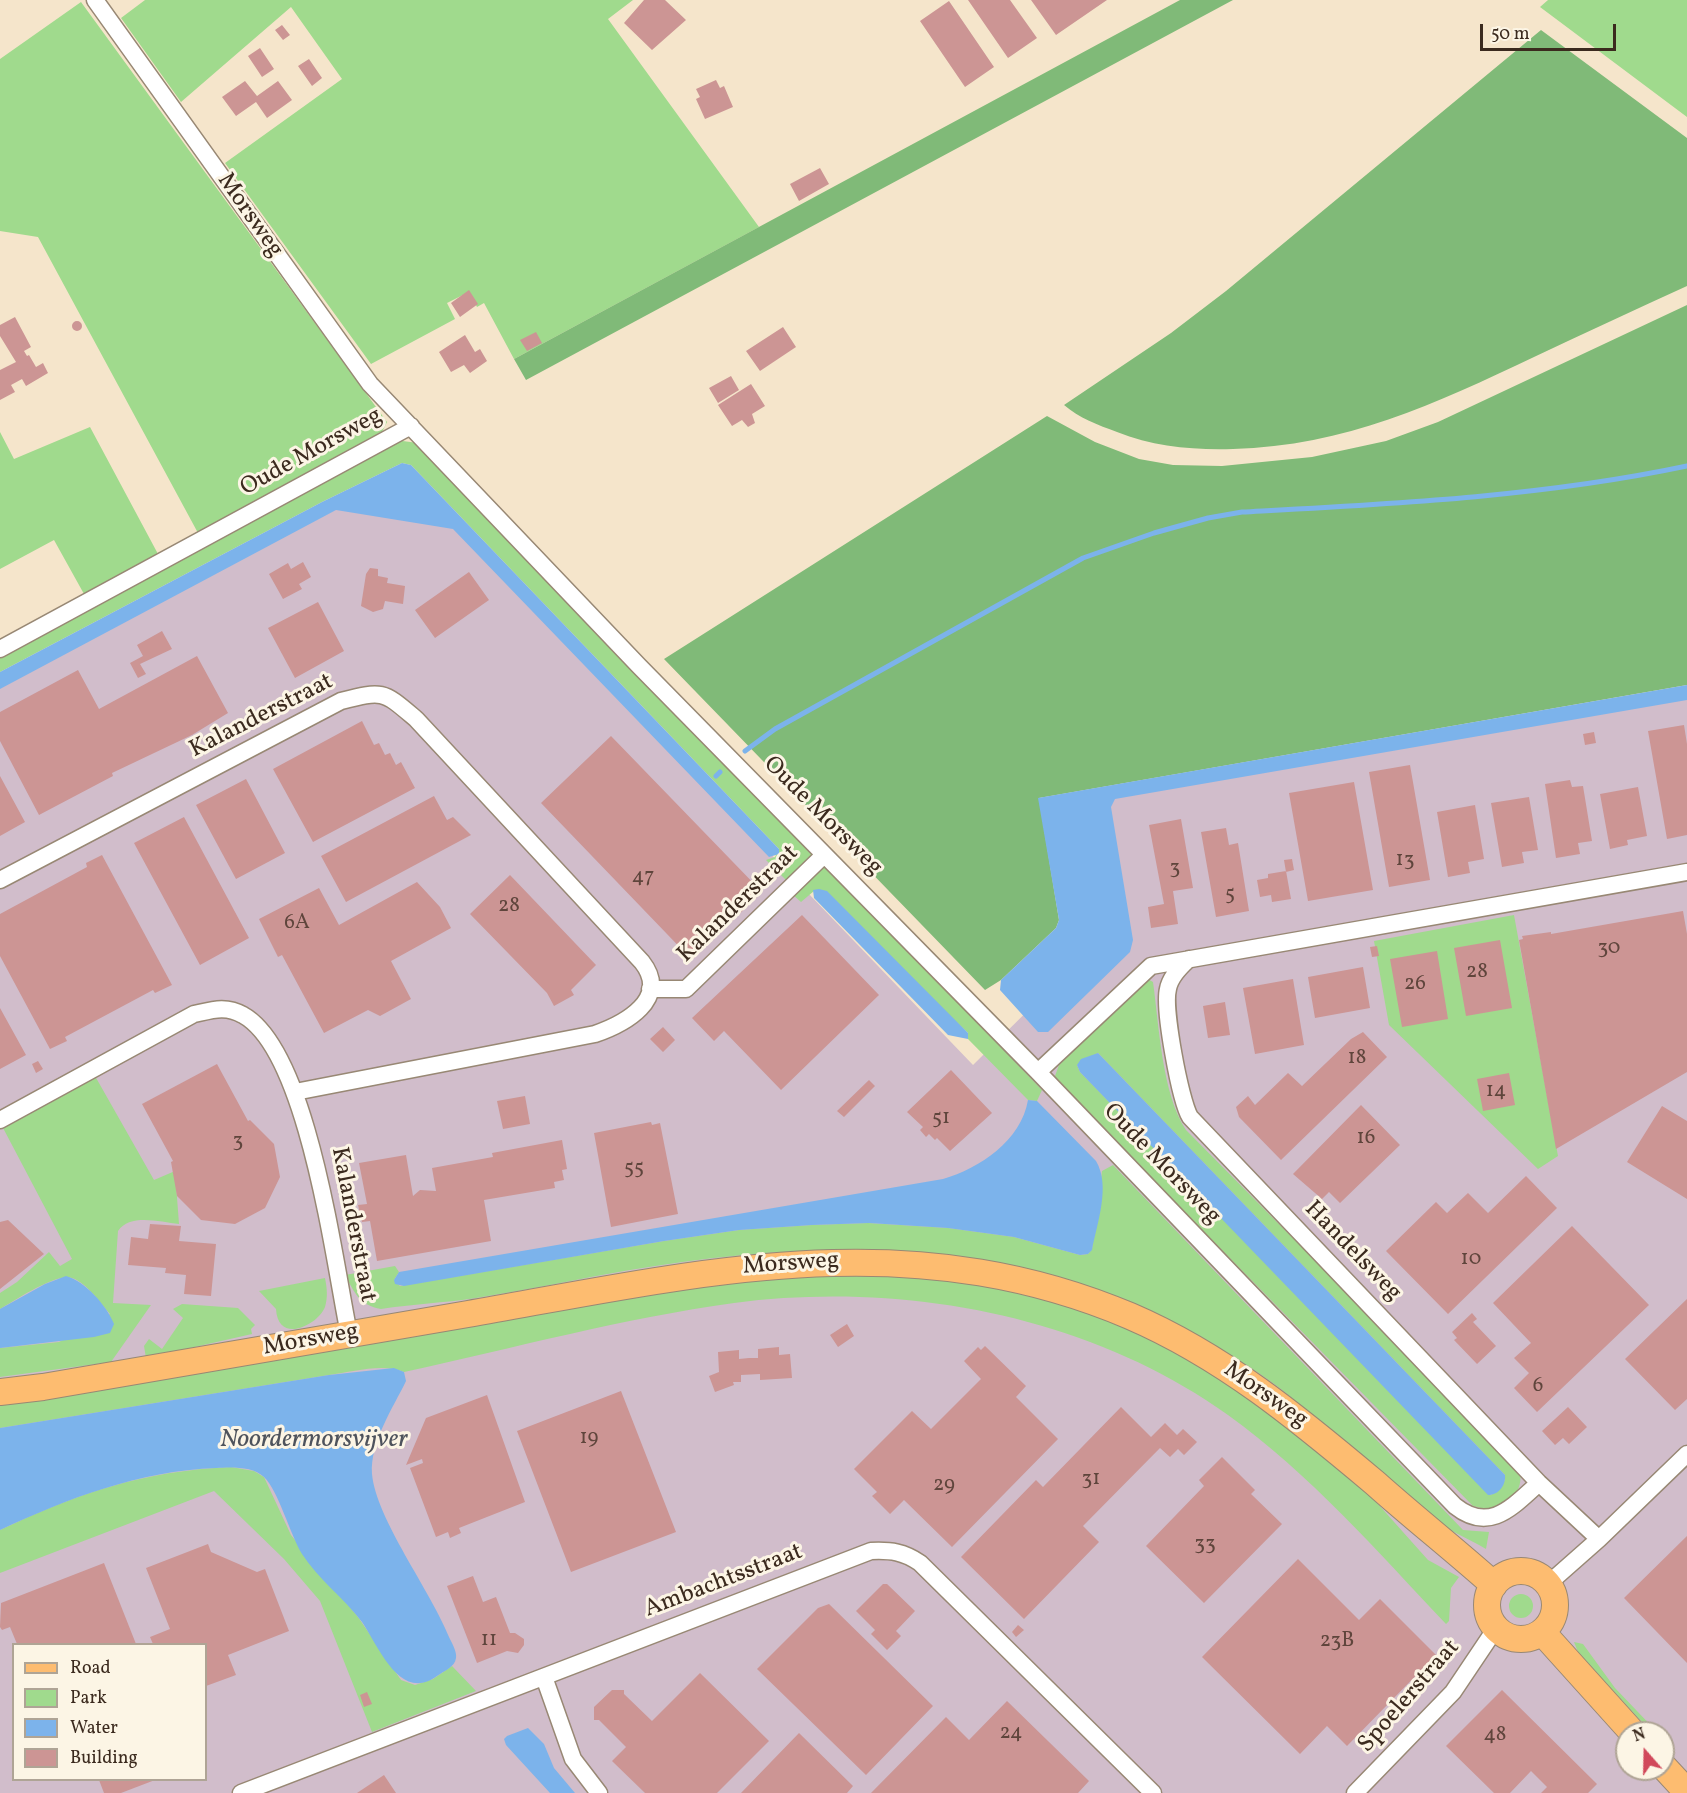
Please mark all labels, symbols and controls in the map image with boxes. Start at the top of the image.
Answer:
scale bar [1483,12,1620,50]
text: 50 m [1491,22,1530,47]
street label: Morsweg [210,168,288,264]
street label: Oude Morsweg [236,402,388,504]
street label: Kalanderstraat [185,668,339,766]
street label: Oude Morsweg [756,751,888,883]
street label: Kalanderstraat [672,840,806,970]
house number: 13 [1396,848,1414,874]
house number: 3 [1170,856,1180,882]
house number: 47 [632,865,654,891]
house number: 5 [1225,882,1235,908]
house number: 28 [498,894,520,920]
house number: 6A [284,911,310,937]
house number: 30 [1598,936,1620,962]
house number: 28 [1466,960,1488,986]
house number: 26 [1404,972,1426,998]
house number: 18 [1348,1046,1366,1072]
house number: 14 [1486,1079,1506,1105]
street label: Oude Morsweg [1096,1098,1226,1232]
house number: 51 [932,1106,950,1132]
house number: 16 [1357,1126,1375,1152]
house number: 3 [233,1129,243,1155]
street label: Kalanderstraat [323,1145,381,1305]
house number: 55 [624,1156,644,1182]
street label: Handelsweg [1297,1196,1407,1308]
street label: Morsweg [742,1247,840,1283]
house number: 10 [1461,1247,1481,1273]
street label: Morsweg [261,1318,361,1364]
street label: Morsweg [1217,1357,1313,1435]
house number: 6 [1533,1374,1543,1400]
water label: Noordermorsvijver [220,1425,408,1457]
house number: 19 [579,1426,599,1452]
house number: 31 [1082,1467,1100,1493]
house number: 29 [933,1473,955,1499]
house number: 33 [1194,1532,1216,1558]
street label: Ambachtsstraat [641,1539,807,1625]
house number: 11 [481,1628,497,1654]
house number: 23B [1320,1629,1354,1655]
street label: Spoelerstraat [1353,1635,1467,1759]
legend [12,1643,207,1781]
text: Road [70,1656,111,1681]
text: Park [70,1686,107,1711]
text: Water [70,1716,118,1741]
house number: 24 [999,1721,1023,1747]
north arrow [1615,1721,1675,1781]
house number: 48 [1484,1723,1506,1749]
text: N [1630,1724,1649,1748]
text: Building [70,1746,138,1771]

